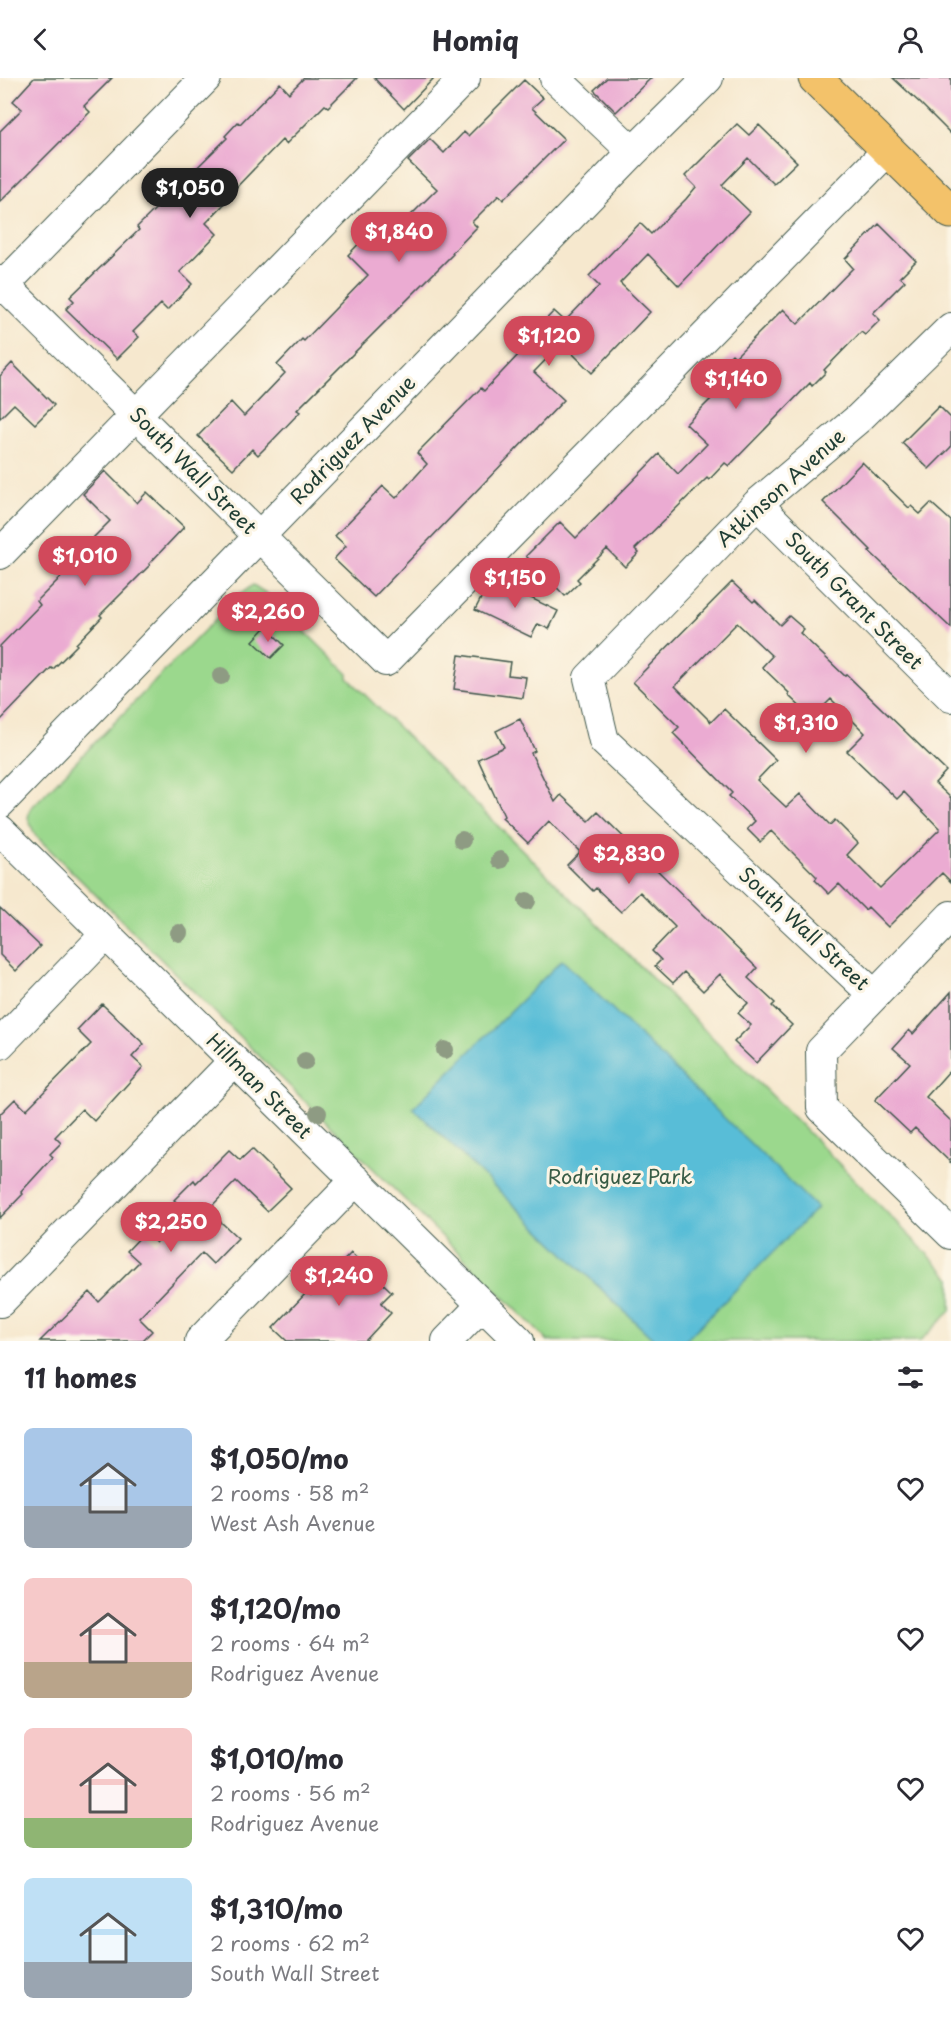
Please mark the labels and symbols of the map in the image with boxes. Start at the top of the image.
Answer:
pin: $1,050 [141,168,239,219]
pin: $1,840 [350,212,448,263]
pin: $1,120 [500,316,598,367]
pin: $1,140 [687,359,785,410]
street label: Rodriguez Avenue [283,368,422,511]
street label: South Wall Street [123,400,264,541]
street label: Atkinson Avenue [709,421,852,553]
street label: South Grant Street [779,525,930,676]
pin: $1,010 [36,536,134,587]
pin: $1,150 [466,558,564,609]
pin: $2,260 [219,592,317,643]
pin: $1,310 [757,703,855,754]
pin: $2,830 [580,834,678,885]
street label: South Wall Street [732,860,877,997]
street label: Hillman Street [200,1026,319,1145]
park label: Rodriguez Park [548,1161,692,1191]
pin: $2,250 [122,1202,220,1253]
pin: $1,240 [290,1256,388,1307]

